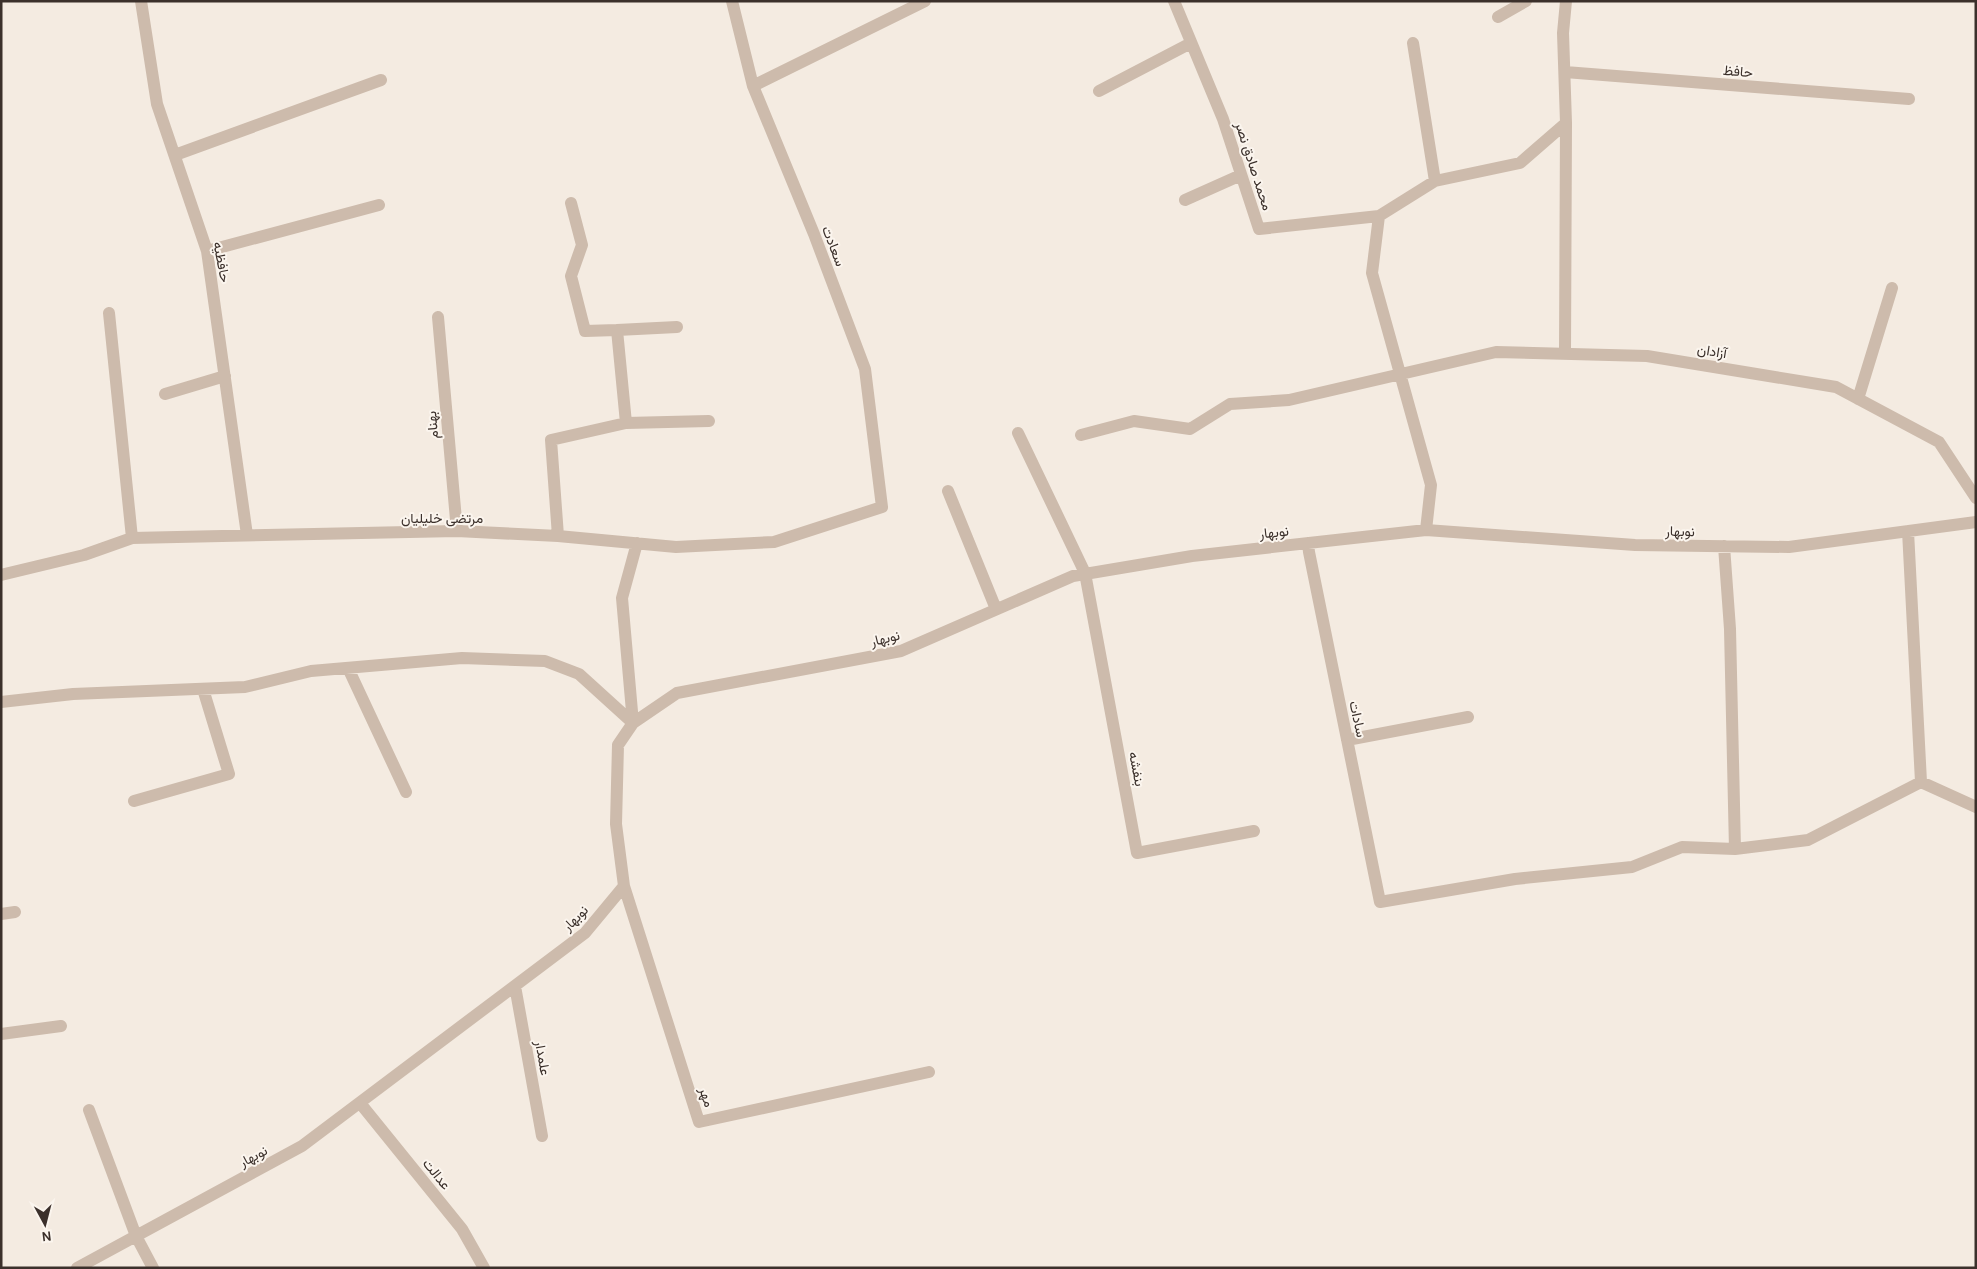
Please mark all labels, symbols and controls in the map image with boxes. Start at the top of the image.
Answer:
street label: حافظ [1722,62,1754,81]
street label: محمد صادق نصر [1231,119,1276,213]
street label: سعادت [818,224,849,269]
street label: حافظیه [209,240,234,284]
street label: آزادان [1696,341,1730,362]
street label: بهنام [423,410,442,440]
street label: مرتضی خلیلیان [401,510,483,527]
street label: نوبهار [1257,522,1290,543]
street label: نوبهار [1664,523,1695,540]
street label: نوبهار [868,627,902,651]
street label: سادات [1345,699,1370,739]
street label: بنفشه [1125,750,1148,788]
street label: نوبهار [558,902,592,936]
street label: علمدار [531,1038,554,1077]
street label: مهر [695,1084,718,1109]
street label: نوبهار [235,1142,270,1171]
street label: عدالت [419,1155,454,1193]
north arrow [20,1199,70,1249]
text: N [41,1227,53,1245]

